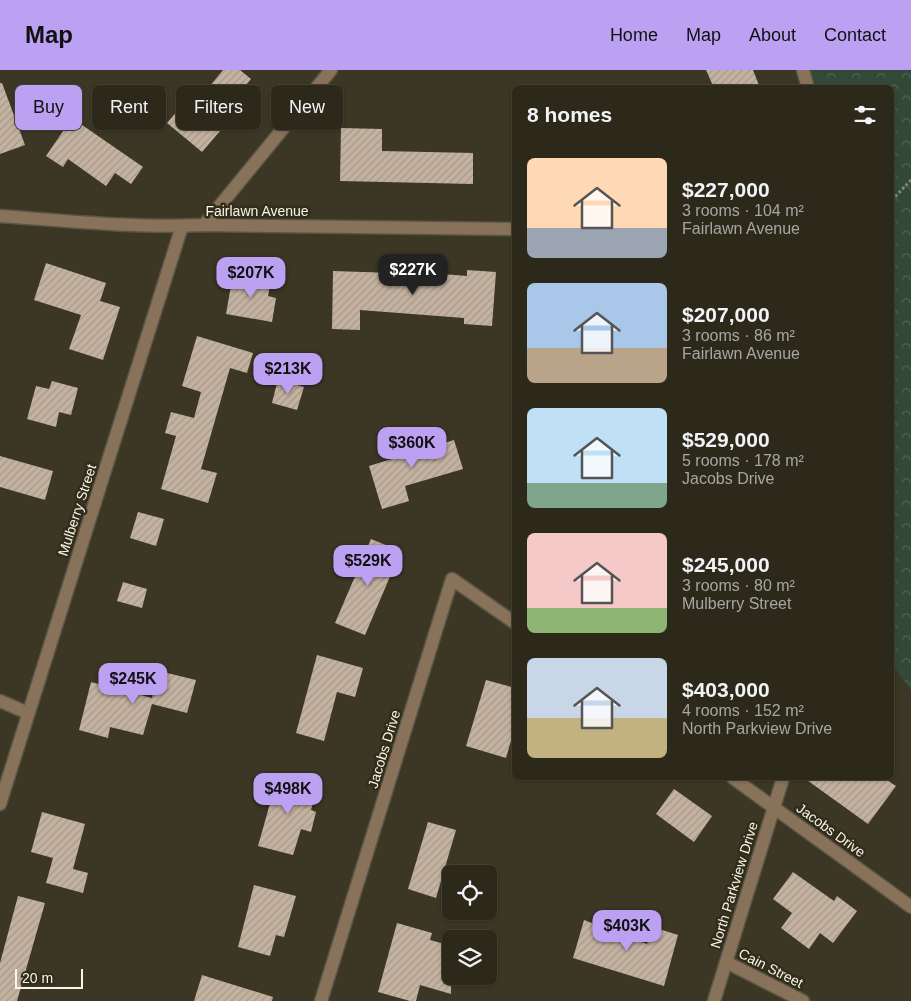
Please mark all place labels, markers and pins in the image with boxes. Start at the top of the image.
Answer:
pin: $227K [378,254,448,296]
pin: $207K [216,256,286,299]
pin: $213K [253,352,323,395]
pin: $360K [377,426,447,469]
pin: $529K [333,544,403,587]
pin: $245K [98,662,168,705]
pin: $498K [253,772,323,815]
pin: $403K [592,910,662,952]

